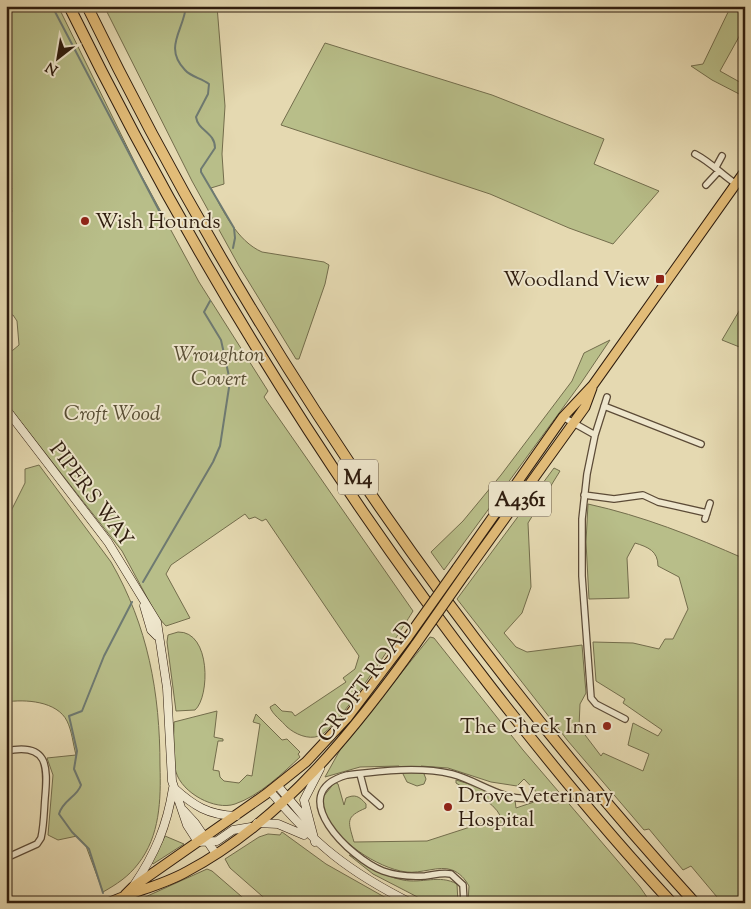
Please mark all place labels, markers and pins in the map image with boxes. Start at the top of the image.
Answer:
place label: Wish Hounds [95,208,221,238]
marker: Wish Hounds [79,215,91,227]
place label: Woodland View [503,266,650,296]
marker: Woodland View [654,273,666,285]
place label: The Check Inn [460,713,597,743]
marker: The Check Inn [601,720,613,732]
place label: Drove Veterinary Hospital [458,782,614,836]
marker: Drove Veterinary Hospital [442,801,454,813]

